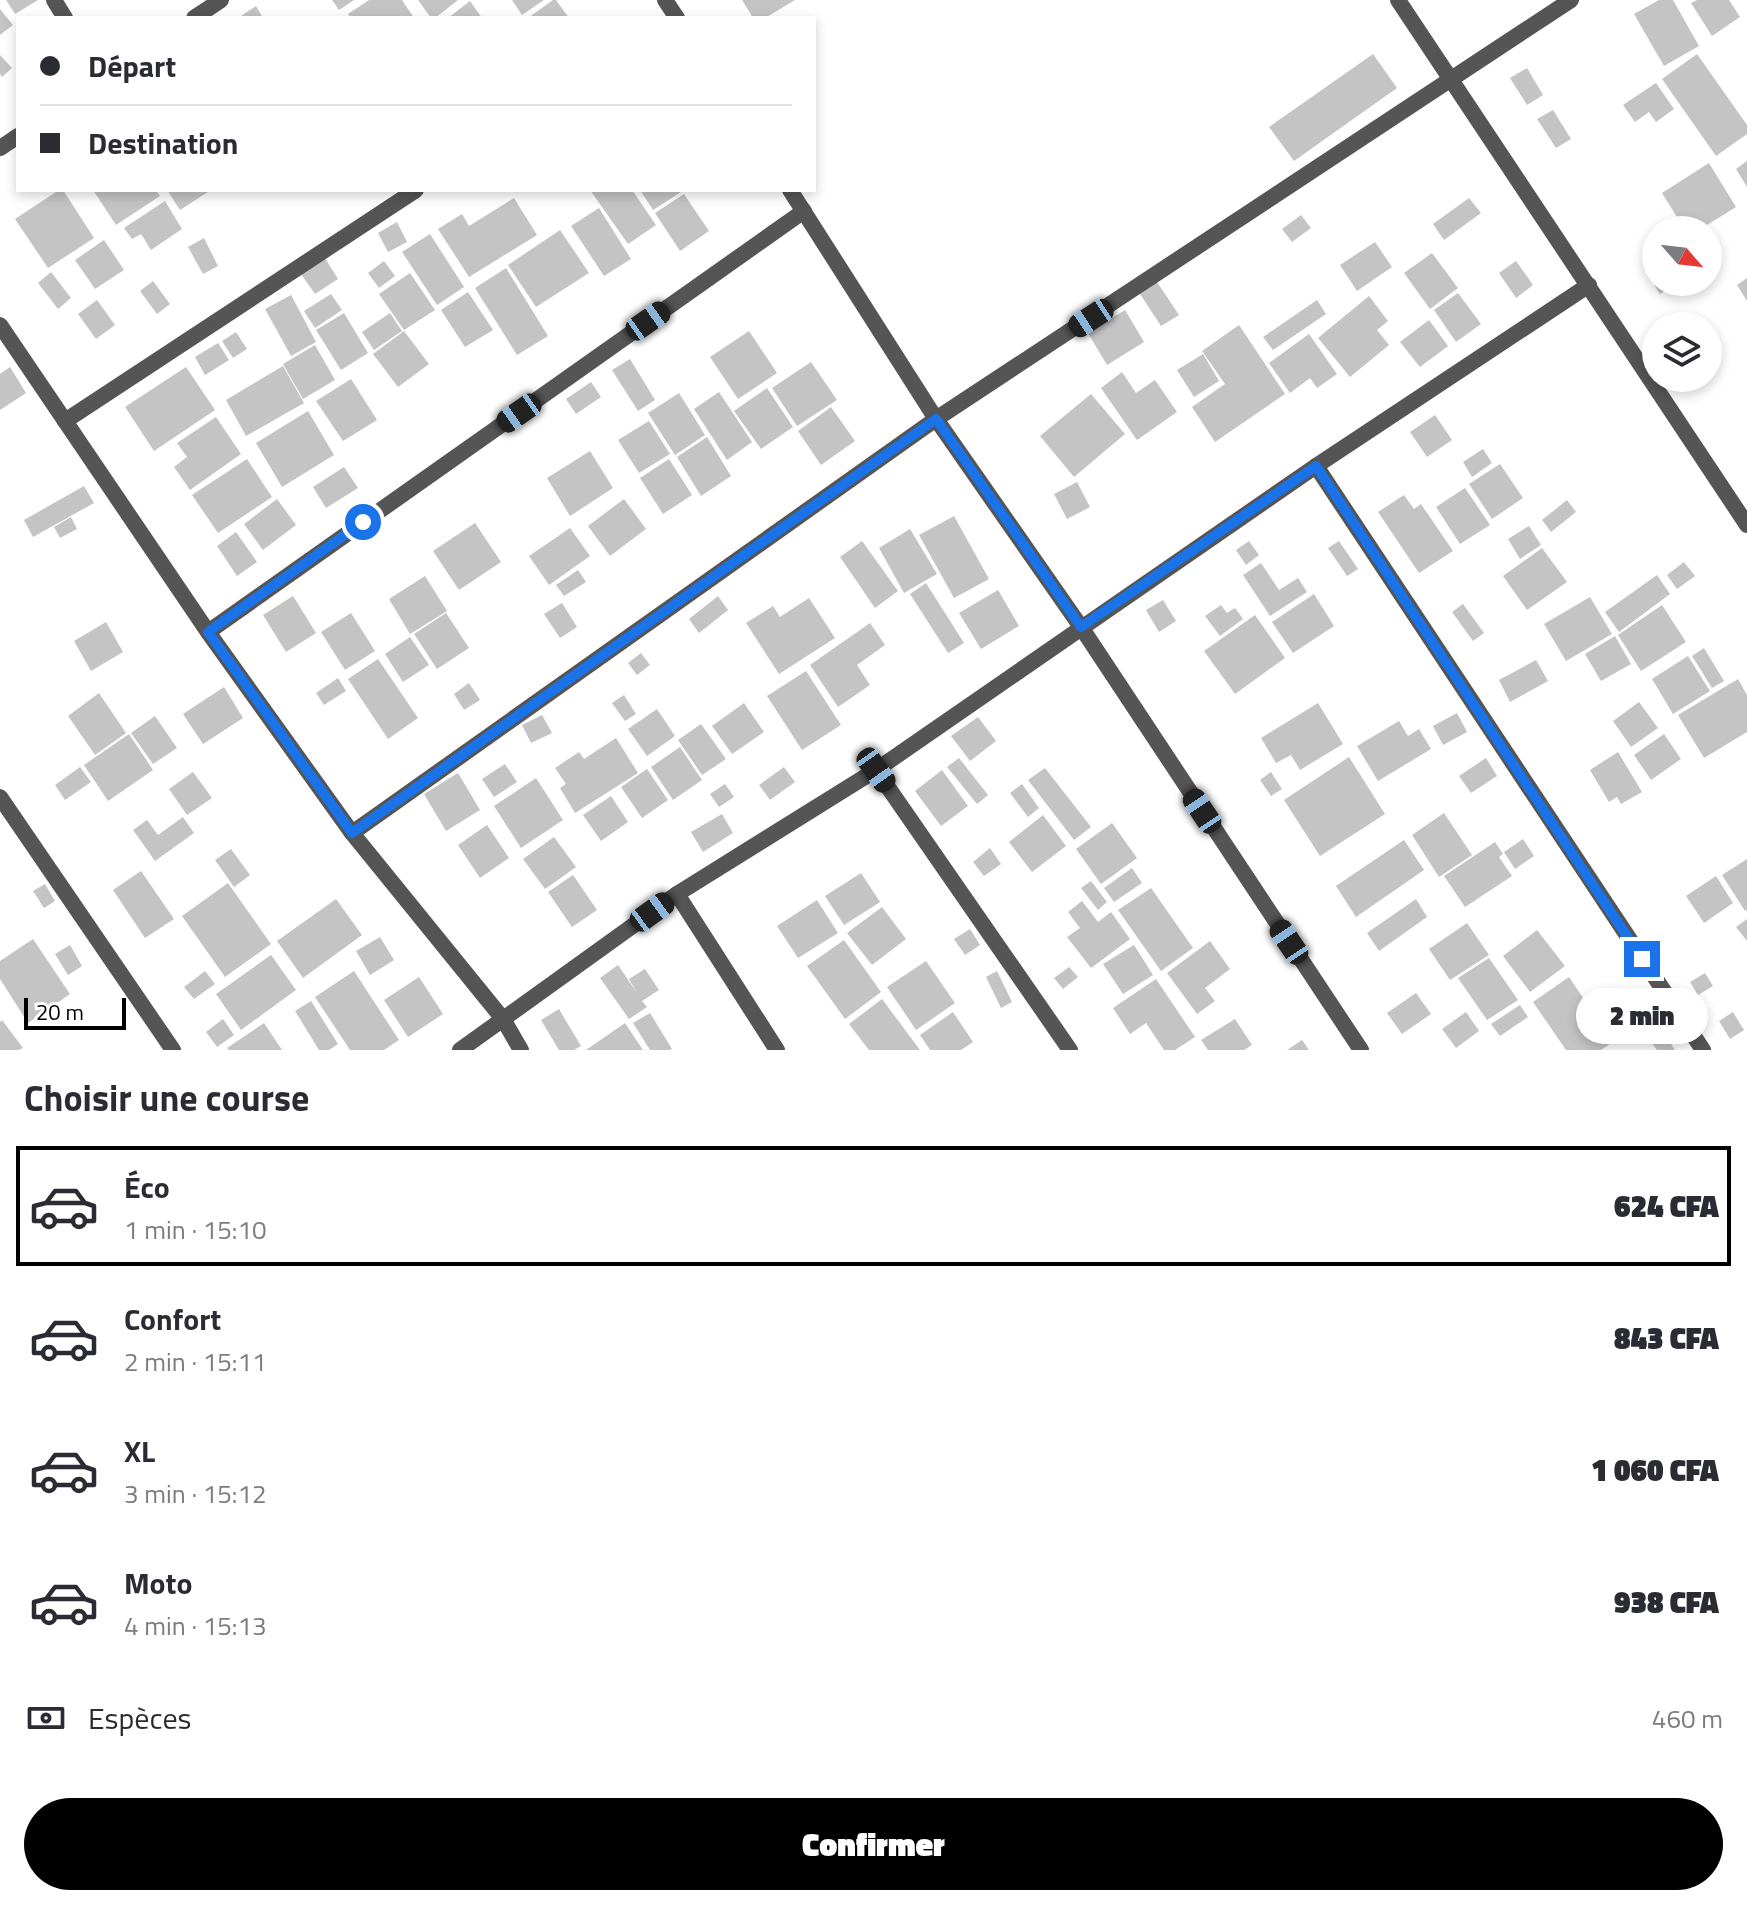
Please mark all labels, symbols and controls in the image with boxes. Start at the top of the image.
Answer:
text: Départ [88,43,176,89]
text: Destination [88,120,238,166]
north arrow [1642,216,1722,296]
map controls [1642,216,1722,392]
car [1064,295,1118,341]
car [621,297,675,345]
button: layers [1642,312,1722,392]
car [492,389,546,437]
route start [345,504,381,540]
car [852,743,900,797]
car [1179,784,1225,838]
car [626,888,678,936]
car [1266,915,1312,969]
route end [1624,941,1660,977]
callout: 2 min [1576,987,1708,1043]
scale bar [24,994,126,1030]
text: 20 m [36,995,84,1029]
text: 2 min [1610,996,1674,1035]
text: Choisir une course [24,1070,309,1125]
text: Éco [124,1164,170,1210]
icon: car [28,1170,100,1242]
text: 624 CFA [1614,1183,1719,1229]
text: 1 min · 15:10 [124,1210,267,1249]
text: Confort [124,1296,221,1342]
icon: car [28,1302,100,1374]
text: 843 CFA [1614,1315,1719,1361]
text: 2 min · 15:11 [124,1342,267,1381]
text: XL [124,1428,155,1474]
icon: car [28,1434,100,1506]
text: 1 060 CFA [1591,1447,1719,1493]
text: 3 min · 15:12 [124,1474,267,1513]
text: Moto [124,1560,192,1606]
icon: car [28,1566,100,1638]
text: 938 CFA [1614,1579,1719,1625]
text: 4 min · 15:13 [124,1606,267,1645]
text: Espèces [88,1695,192,1741]
icon: cash [24,1696,68,1740]
text: 460 m [1652,1699,1723,1738]
button: Confirmer [24,1798,1723,1890]

